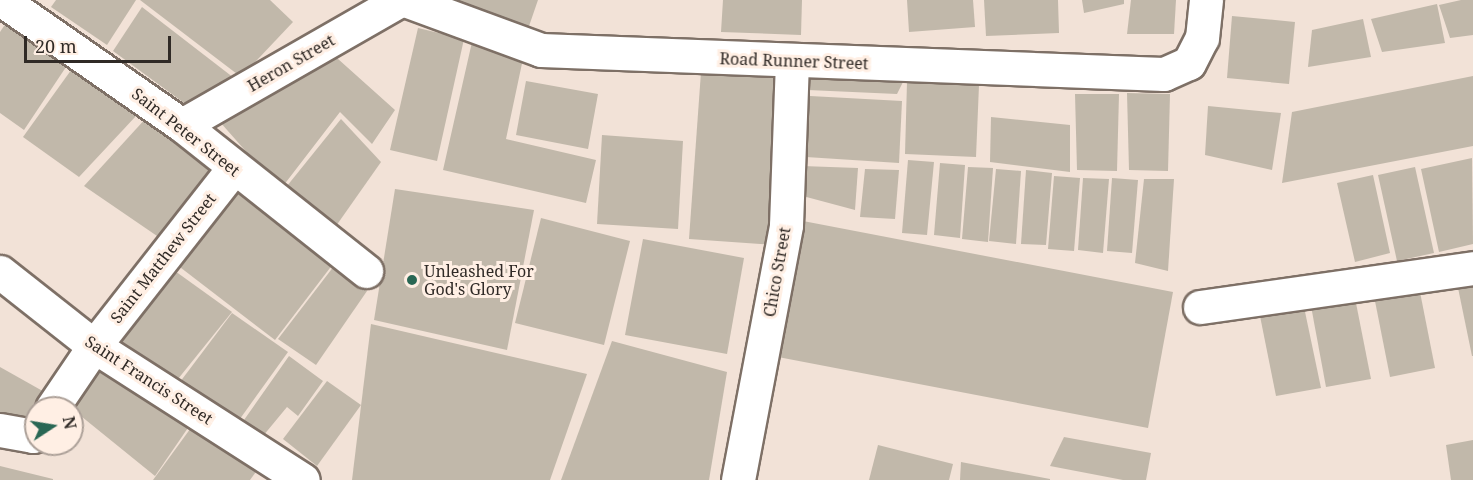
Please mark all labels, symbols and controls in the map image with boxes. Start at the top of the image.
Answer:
scale bar [27,24,174,62]
street label: Heron Street [244,30,338,96]
text: 20 m [35,34,77,58]
street label: Road Runner Street [719,49,869,73]
street label: Saint Peter Street [128,84,244,180]
street label: Saint Matthew Street [106,189,220,327]
street label: Chico Street [760,226,794,318]
place label: Unleashed For God's Glory [424,261,534,299]
marker: Unleashed For God's Glory [405,273,419,287]
street label: Saint Francis Street [82,332,216,428]
north arrow [24,396,84,456]
text: N [58,414,82,431]

